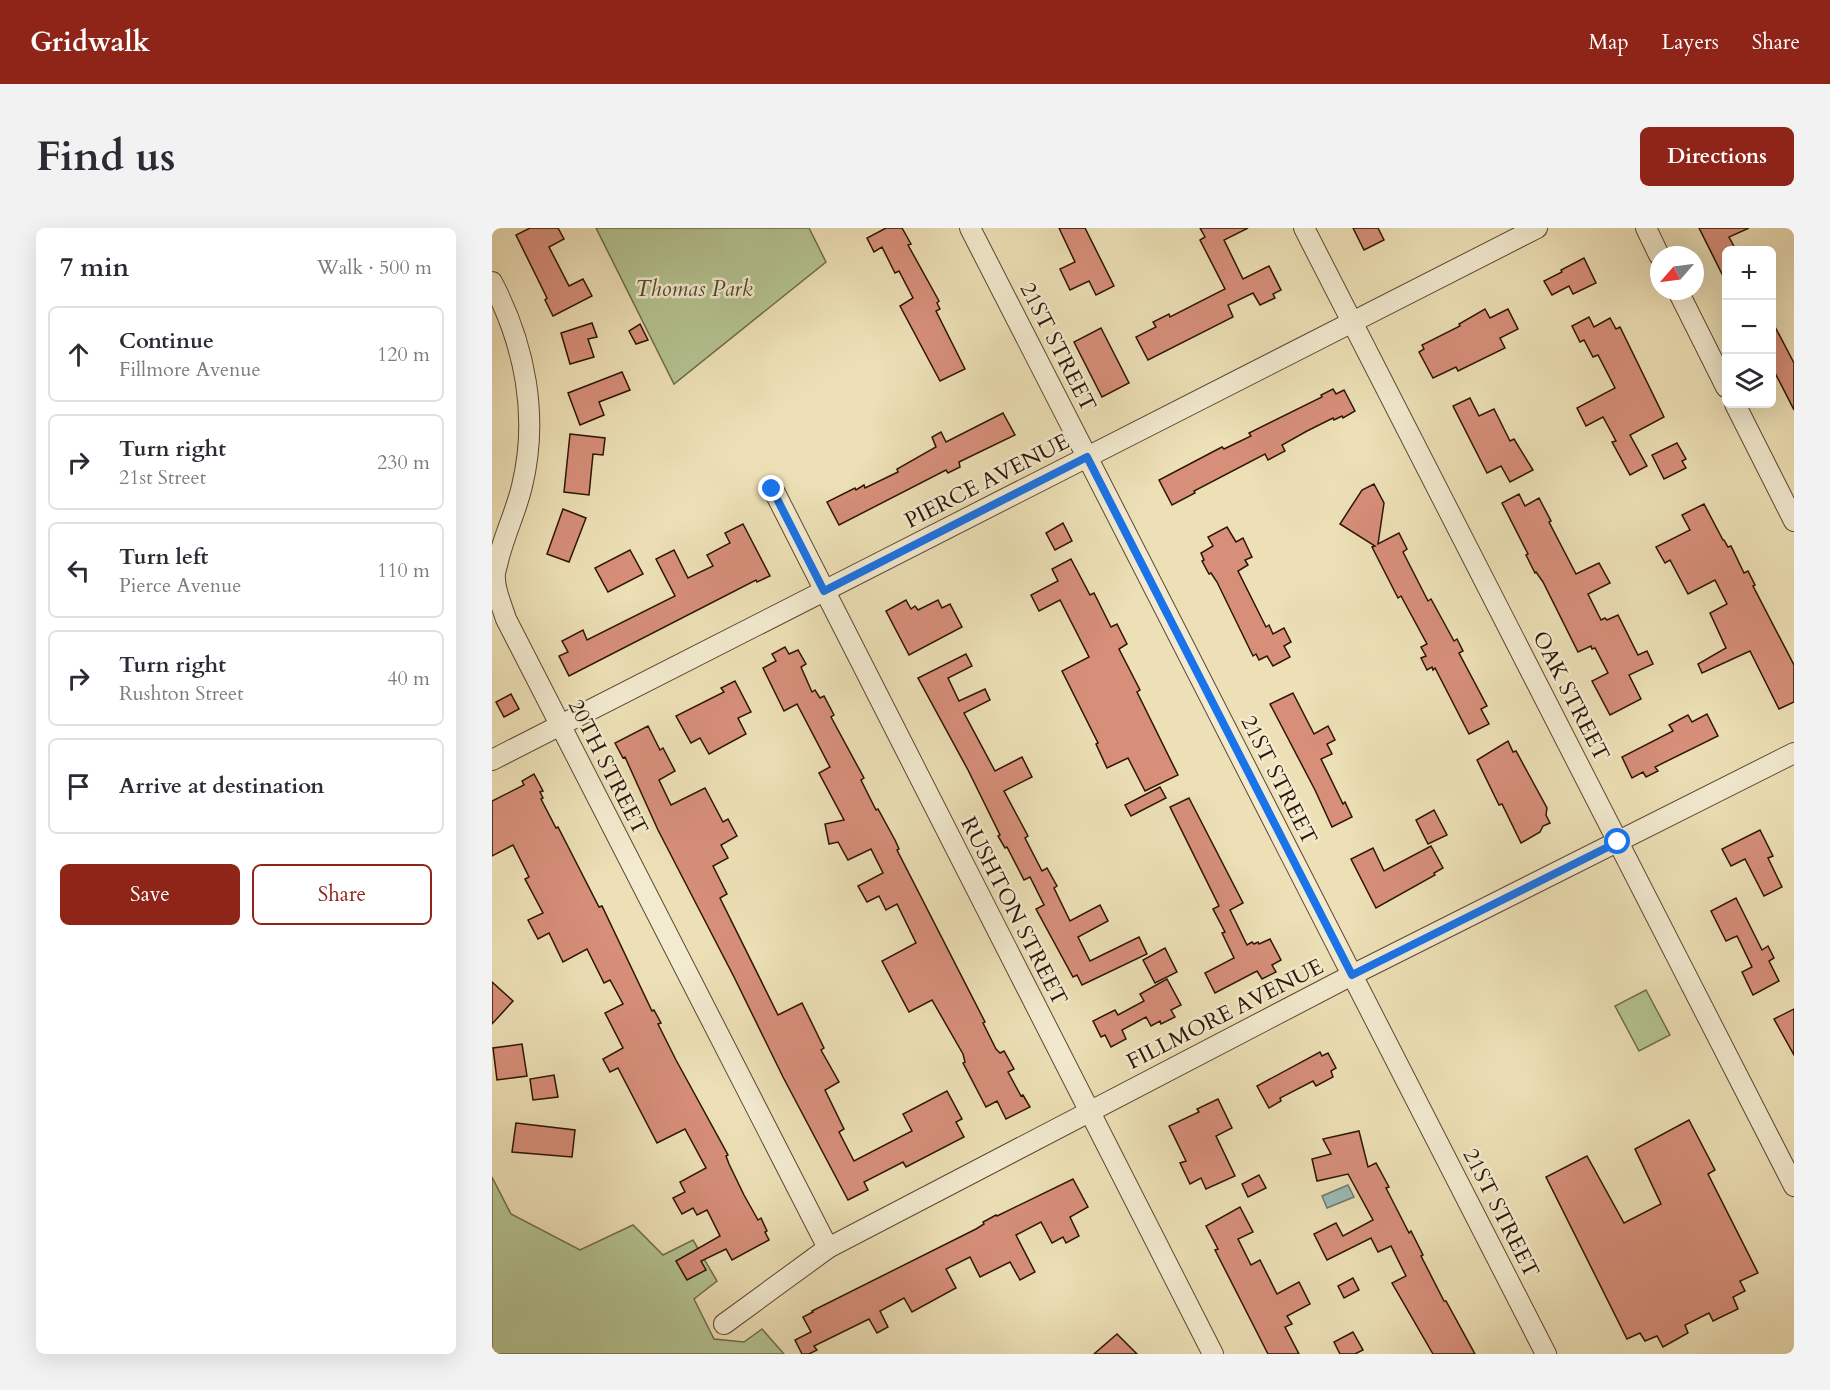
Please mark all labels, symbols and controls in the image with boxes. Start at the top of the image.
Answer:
text: Gridwalk [30,23,150,61]
text: Map [1589,28,1629,57]
text: Layers [1662,28,1719,57]
text: Share [1752,28,1800,57]
button: Directions [1640,127,1794,186]
text: Find us [36,128,176,185]
north arrow [1650,246,1704,300]
map controls [1722,246,1776,408]
button: + [1722,246,1776,300]
text: 7 min [60,250,129,285]
text: Walk · 500 m [317,254,432,281]
park label: Thomas Park [635,274,753,304]
street label: 21ST STREET [1013,277,1103,417]
button: − [1722,300,1776,354]
text: Continue [119,326,214,356]
icon: ahead [62,338,95,371]
text: 120 m [377,341,430,368]
button: layers [1722,354,1776,408]
text: Fillmore Avenue [119,356,261,383]
street label: PIERCE AVENUE [899,426,1075,536]
text: Turn right [119,434,226,464]
icon: right [62,446,95,479]
text: 230 m [377,449,430,476]
text: 21st Street [119,464,206,491]
route end [758,475,784,501]
text: Turn left [119,542,208,572]
icon: left [62,554,95,587]
text: 110 m [377,557,430,584]
text: Pierce Avenue [119,572,241,599]
street label: OAK STREET [1525,626,1617,766]
text: Turn right [119,650,226,680]
icon: right [62,662,95,695]
text: 40 m [387,665,430,692]
text: Rushton Street [119,680,243,707]
street label: 20TH STREET [561,694,655,840]
street label: 21ST STREET [1234,710,1324,850]
icon: arrive [62,770,95,803]
text: Arrive at destination [119,771,324,801]
street label: RUSHTON STREET [953,811,1075,1011]
route start [1604,828,1630,854]
button: Save [60,864,240,925]
button: Share [252,864,432,925]
street label: FILLMORE AVENUE [1122,951,1328,1077]
street label: 21ST STREET [1456,1143,1546,1283]

